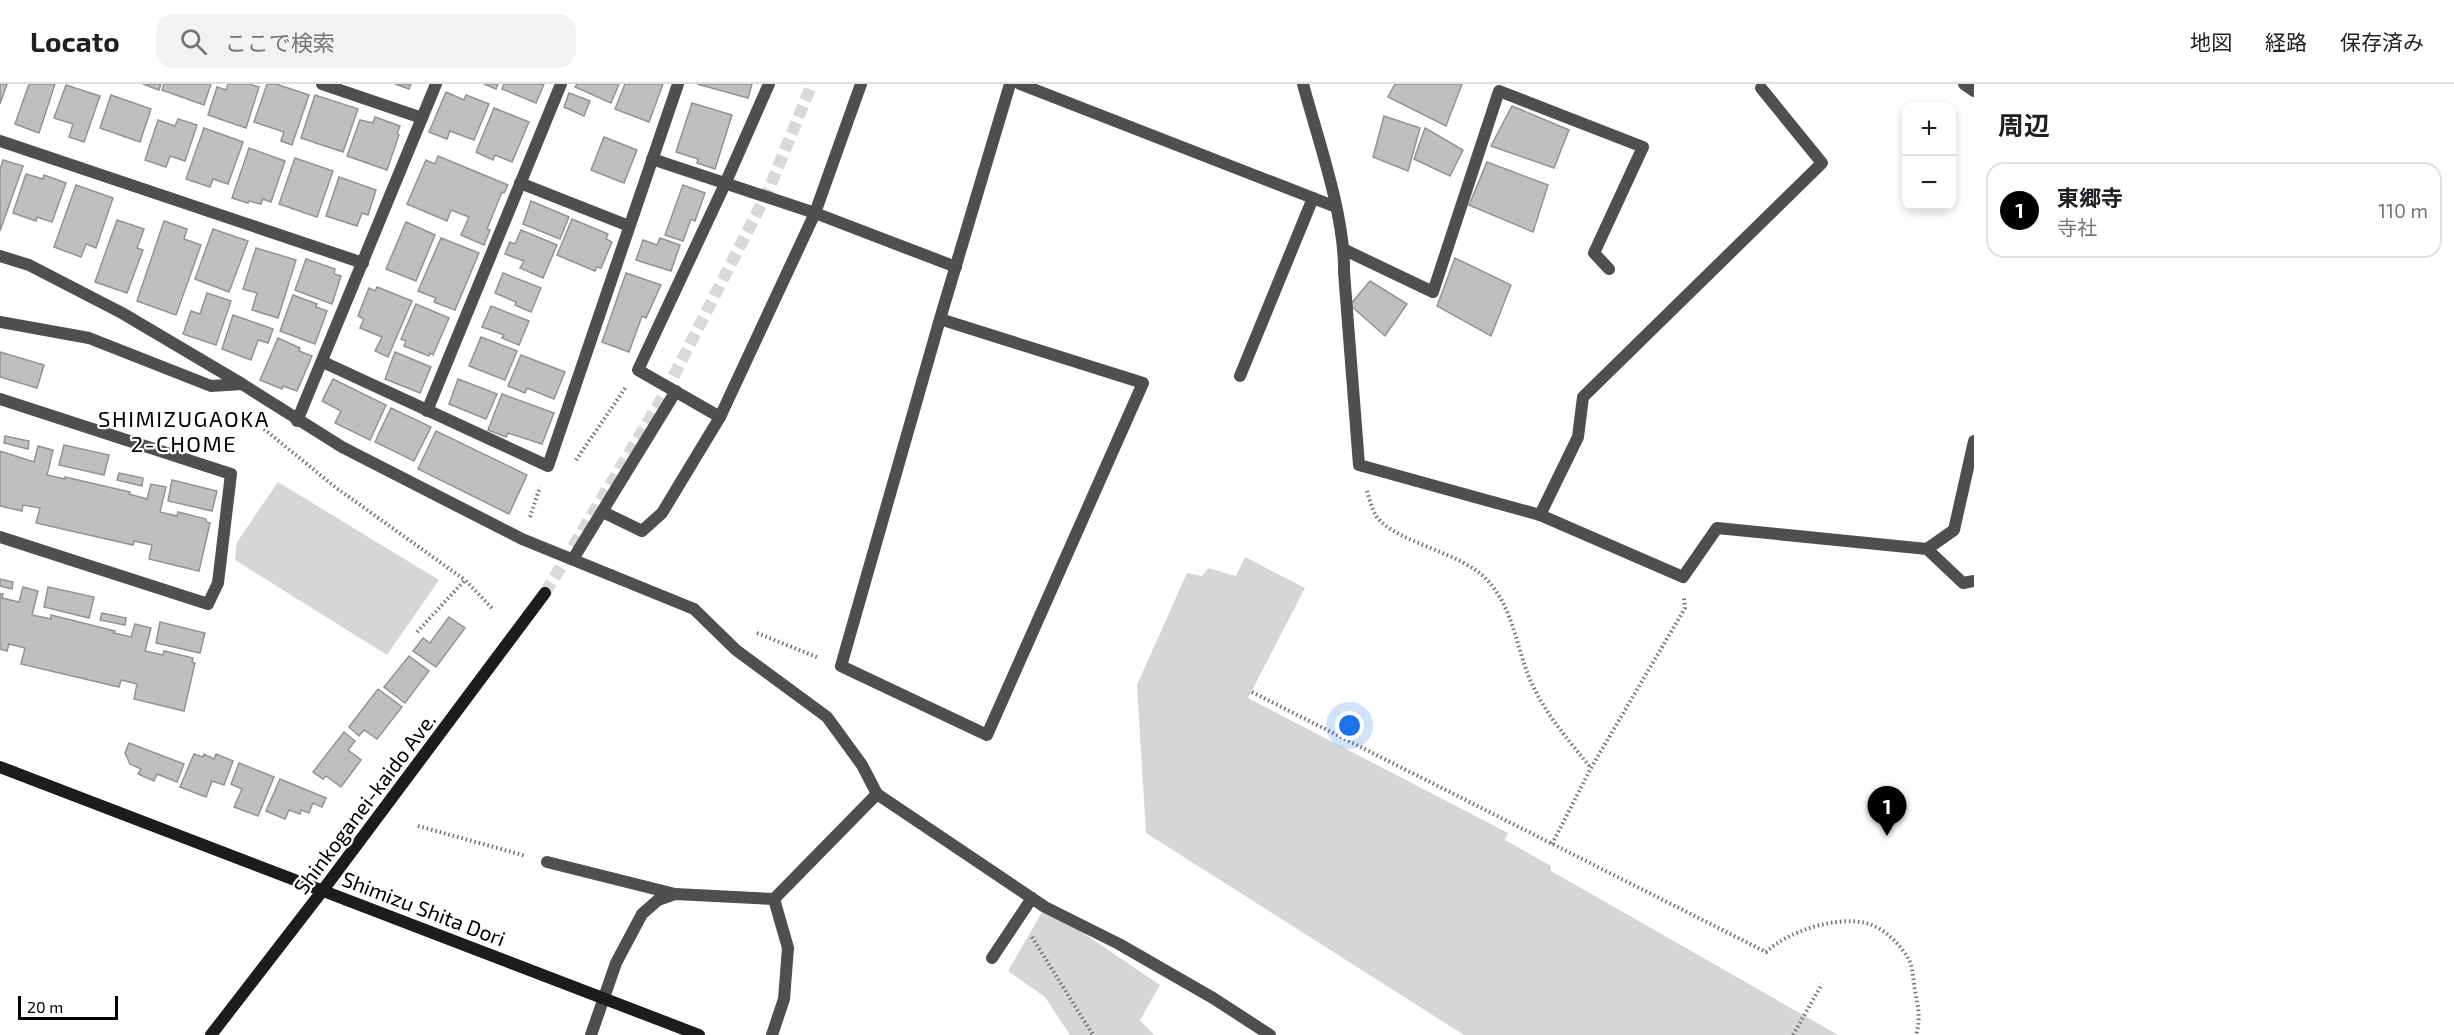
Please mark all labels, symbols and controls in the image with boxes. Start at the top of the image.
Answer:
search box [156,14,576,68]
text: Locato [30,24,120,58]
icon: search [177,25,210,58]
text: ここで検索 [225,29,335,55]
text: 地図 [2190,29,2232,54]
text: 経路 [2265,29,2307,54]
text: 保存済み [2340,29,2424,54]
map controls [1902,102,1956,210]
button: + [1902,102,1956,156]
text: 周辺 [1998,109,2050,140]
button: − [1902,156,1956,210]
text: 東郷寺 [2057,184,2123,210]
text: 1 [2015,198,2024,222]
text: 110 m [2378,198,2428,222]
text: 寺社 [2057,215,2097,239]
district label: SHIMIZUGAOKA 2-CHOME [98,405,270,456]
street label: Shinkoganei-kaido Ave. [288,708,440,898]
your location [1335,711,1364,740]
pin: 1 [1868,786,1906,836]
street label: Shimizu Shita Dori [339,865,509,951]
scale bar [18,993,118,1020]
text: 20 m [27,997,63,1016]

